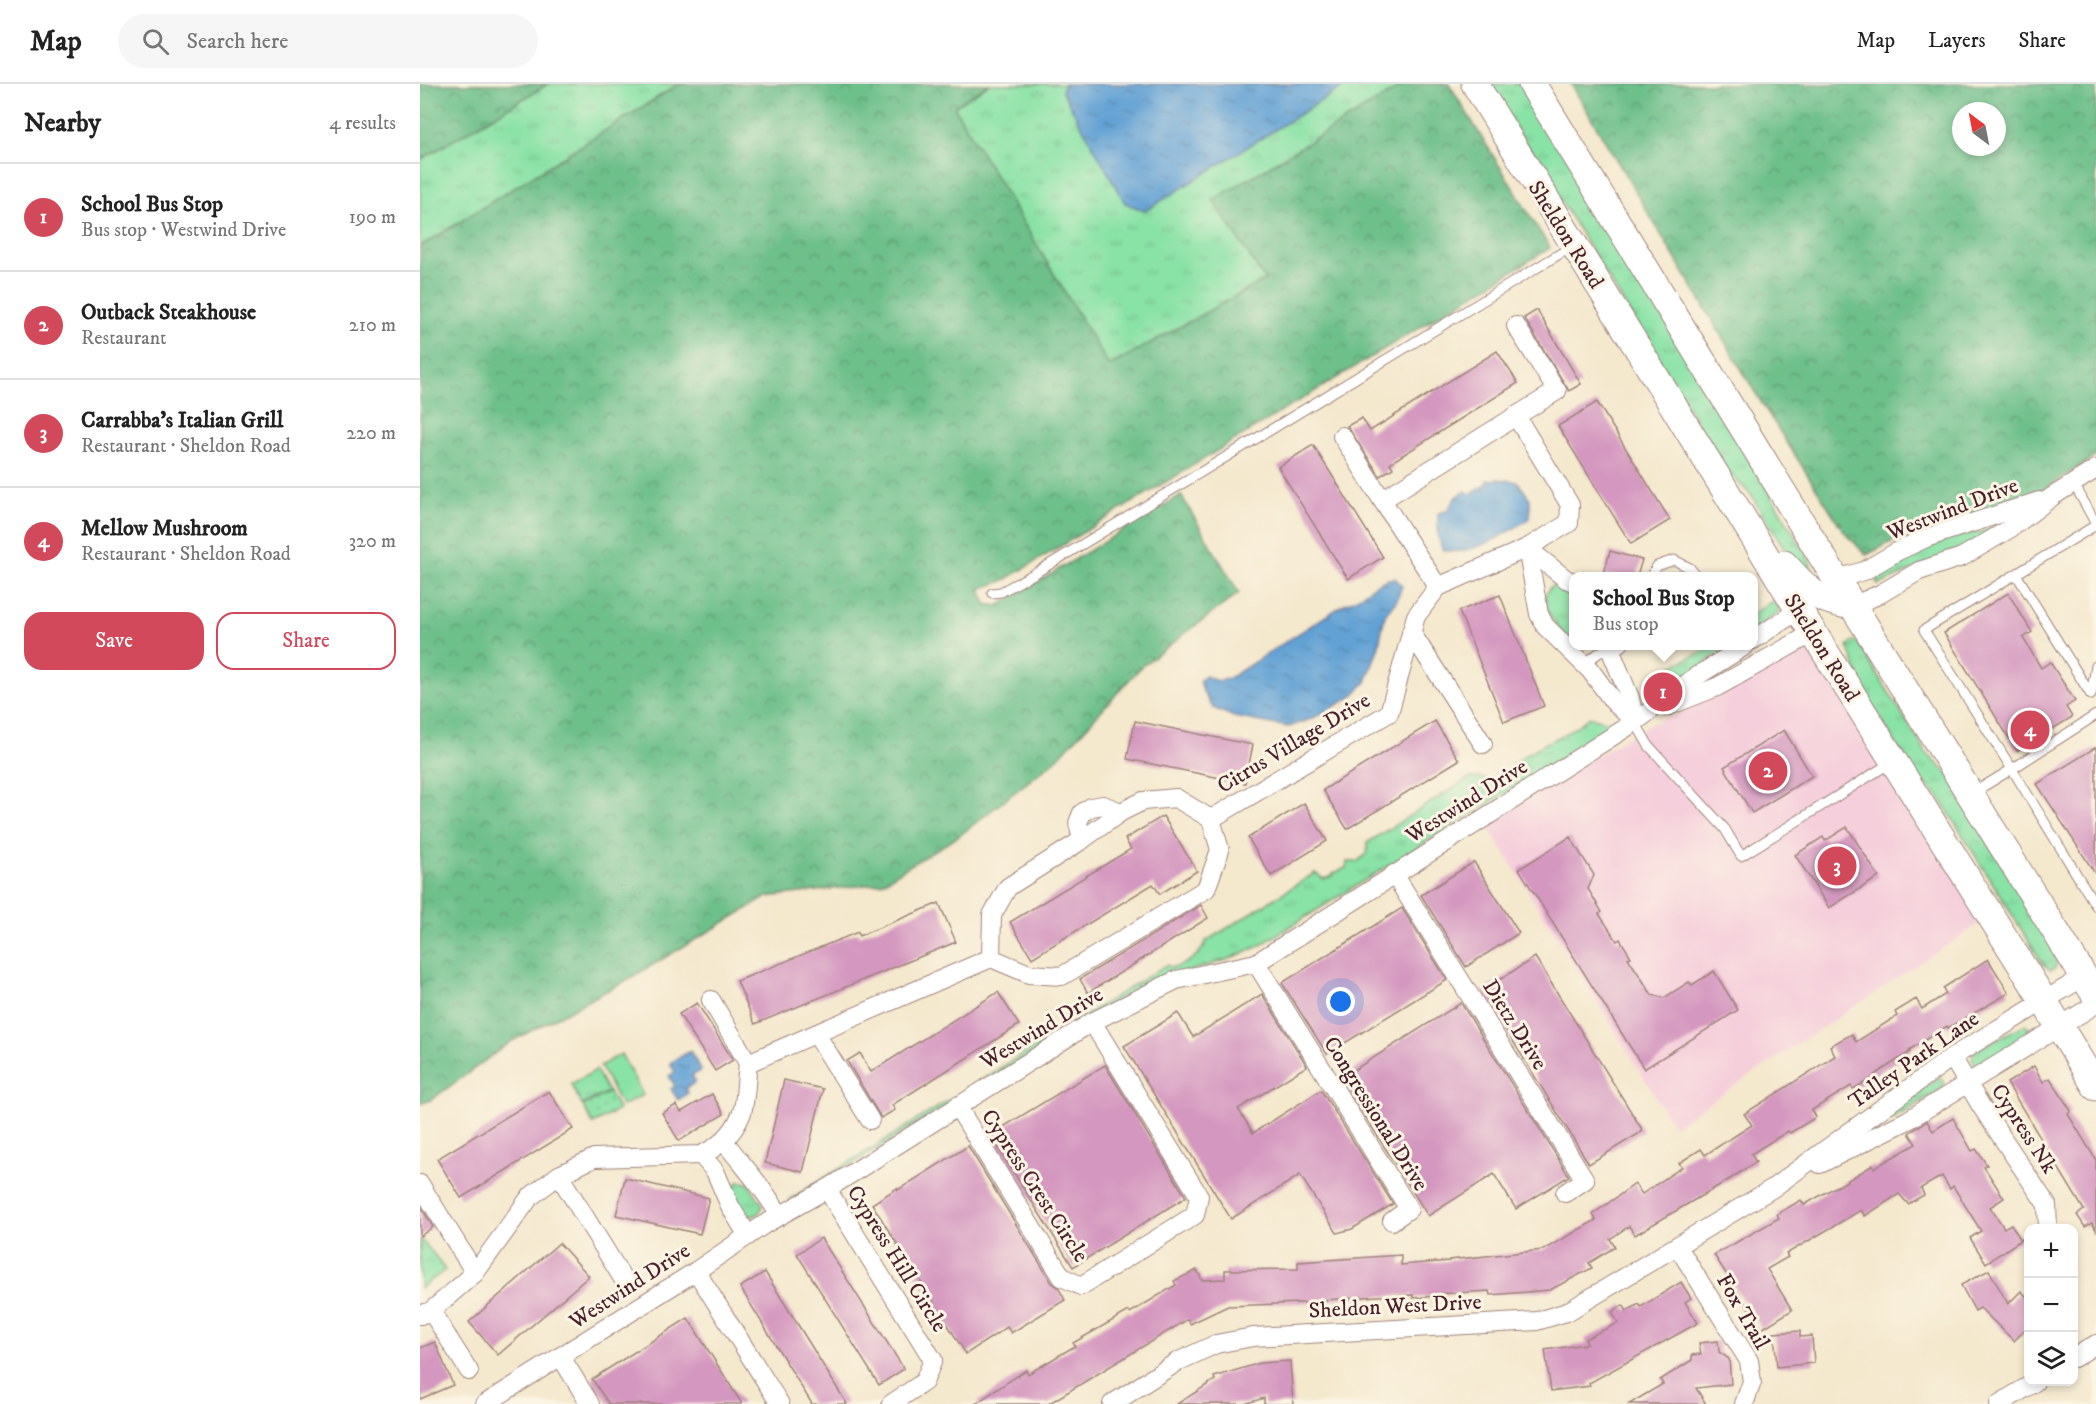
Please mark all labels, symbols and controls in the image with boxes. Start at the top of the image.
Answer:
search box [118,14,538,68]
text: Map [30,24,82,59]
icon: search [139,25,172,58]
text: Search here [187,28,288,55]
text: Map [1856,28,1895,54]
text: Layers [1928,28,1986,54]
text: Share [2019,28,2066,54]
north arrow [1952,102,2006,156]
text: Nearby [24,107,101,140]
text: 4 results [329,111,396,136]
street label: Sheldon Road [1522,176,1610,294]
text: School Bus Stop [81,191,223,218]
text: 1 [40,205,47,230]
text: 190 m [349,205,396,230]
text: Bus stop · Westwind Drive [81,218,286,243]
text: Outback Steakhouse [81,299,256,326]
text: 2 [39,313,48,338]
text: 210 m [349,313,396,338]
text: Restaurant [81,326,166,351]
text: Carrabba's Italian Grill [81,407,283,434]
text: 3 [40,421,47,446]
text: 220 m [346,421,396,446]
text: Restaurant · Sheldon Road [81,434,291,459]
street label: Westwind Drive [1882,472,2022,547]
text: Mellow Mushroom [81,515,248,542]
text: 4 [38,529,49,554]
text: 320 m [349,529,396,554]
text: Restaurant · Sheldon Road [81,542,291,567]
popup [1569,572,1758,650]
text: School Bus Stop [1592,585,1735,612]
street label: Sheldon Road [1778,589,1866,707]
button: Save [24,612,204,670]
button: Share [216,612,396,670]
text: Bus stop [1592,612,1659,637]
pin: 1 [1644,670,1682,714]
street label: Citrus Village Drive [1212,687,1375,800]
pin: 4 [2010,708,2050,752]
pin: 2 [1748,748,1788,794]
street label: Westwind Drive [1400,753,1533,850]
pin: 3 [1818,844,1856,888]
street label: Dietz Drive [1476,975,1553,1075]
street label: Westwind Drive [975,981,1108,1076]
your location [1326,987,1355,1016]
street label: Talley Park Lane [1843,1005,1984,1115]
street label: Congressional Drive [1317,1032,1434,1196]
street label: Cypress Nk [1985,1079,2063,1179]
street label: Cypress Crest Circle [975,1104,1094,1267]
street label: Cypress Hill Circle [841,1180,953,1337]
map controls [2024,1224,2078,1386]
button: + [2024,1224,2078,1278]
street label: Westwind Drive [564,1237,695,1336]
street label: Fox Trail [1710,1269,1775,1355]
button: − [2024,1278,2078,1332]
street label: Sheldon West Drive [1308,1288,1482,1325]
button: layers [2024,1332,2078,1386]

